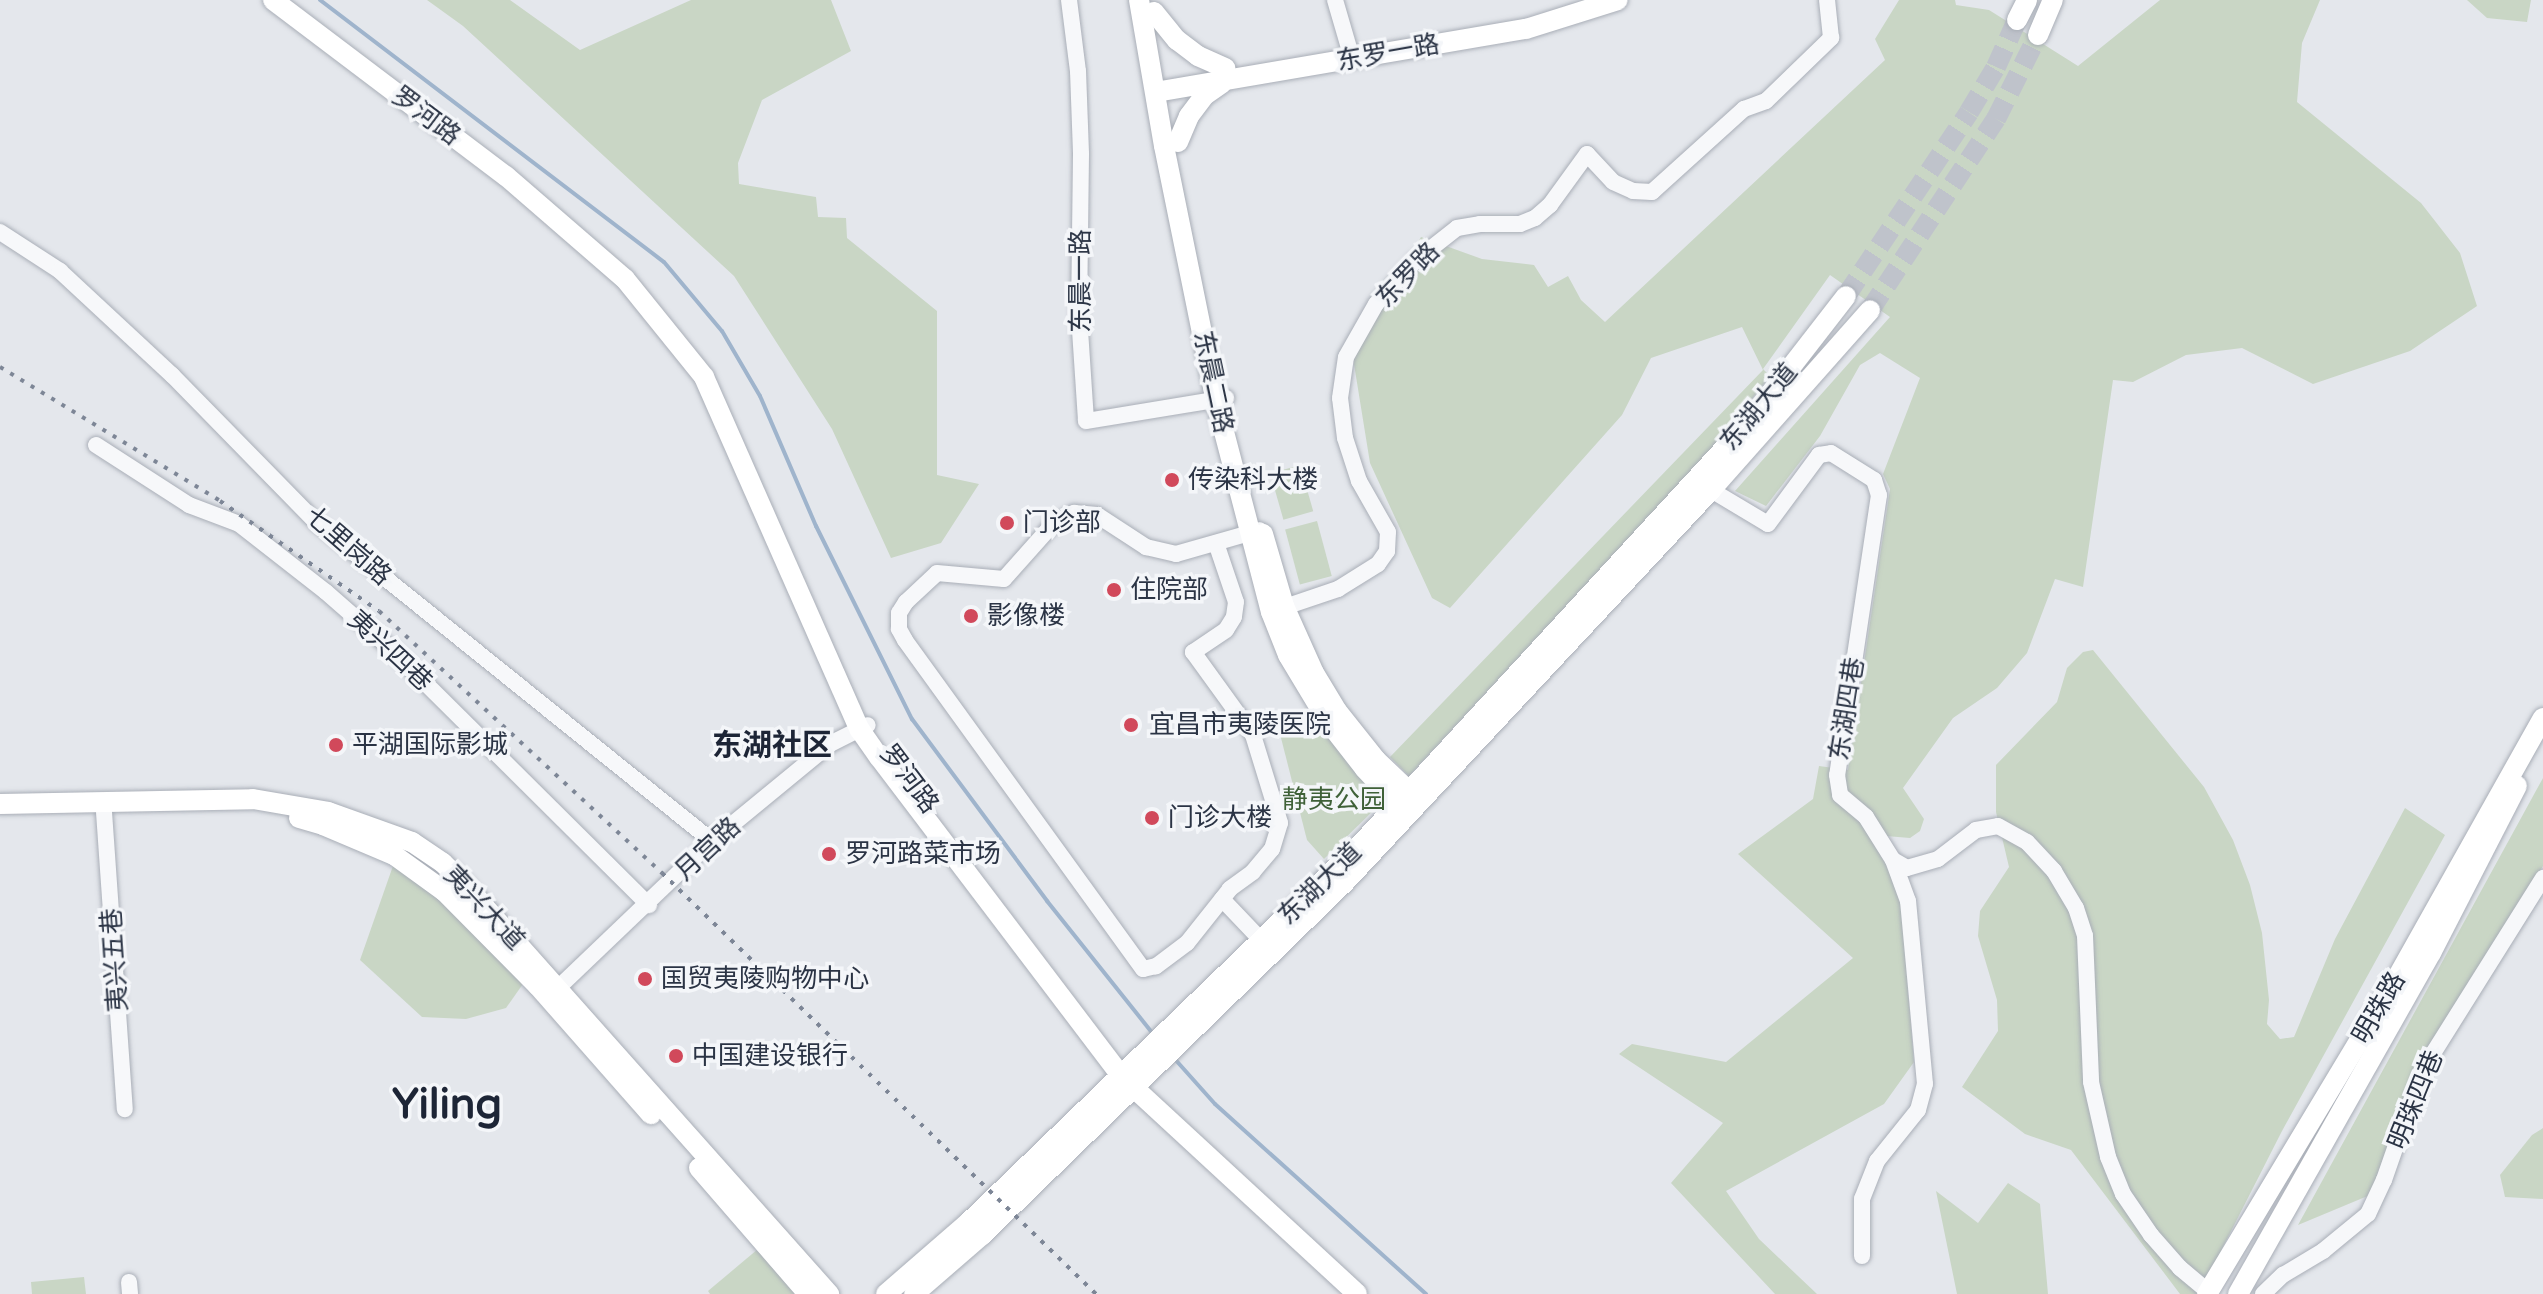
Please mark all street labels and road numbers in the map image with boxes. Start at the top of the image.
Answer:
street label: 东罗一路 [1334,29,1442,77]
street label: 罗河路 [385,80,467,152]
street label: 东晨一路 [1065,229,1097,333]
street label: 东罗路 [1370,236,1446,314]
street label: 东晨二路 [1187,328,1239,436]
street label: 东湖大道 [1714,357,1804,457]
street label: 七里岗路 [299,500,397,592]
street label: 夷兴四巷 [341,604,439,698]
street label: 东湖四巷 [1823,655,1871,763]
street label: 罗河路 [873,738,945,820]
street label: 月宫路 [669,811,747,887]
street label: 东湖大道 [1272,837,1368,931]
street label: 夷兴大道 [437,859,531,957]
street label: 夷兴五巷 [96,907,134,1013]
street label: 明珠路 [2346,966,2412,1050]
street label: 明珠四巷 [2382,1046,2450,1154]

